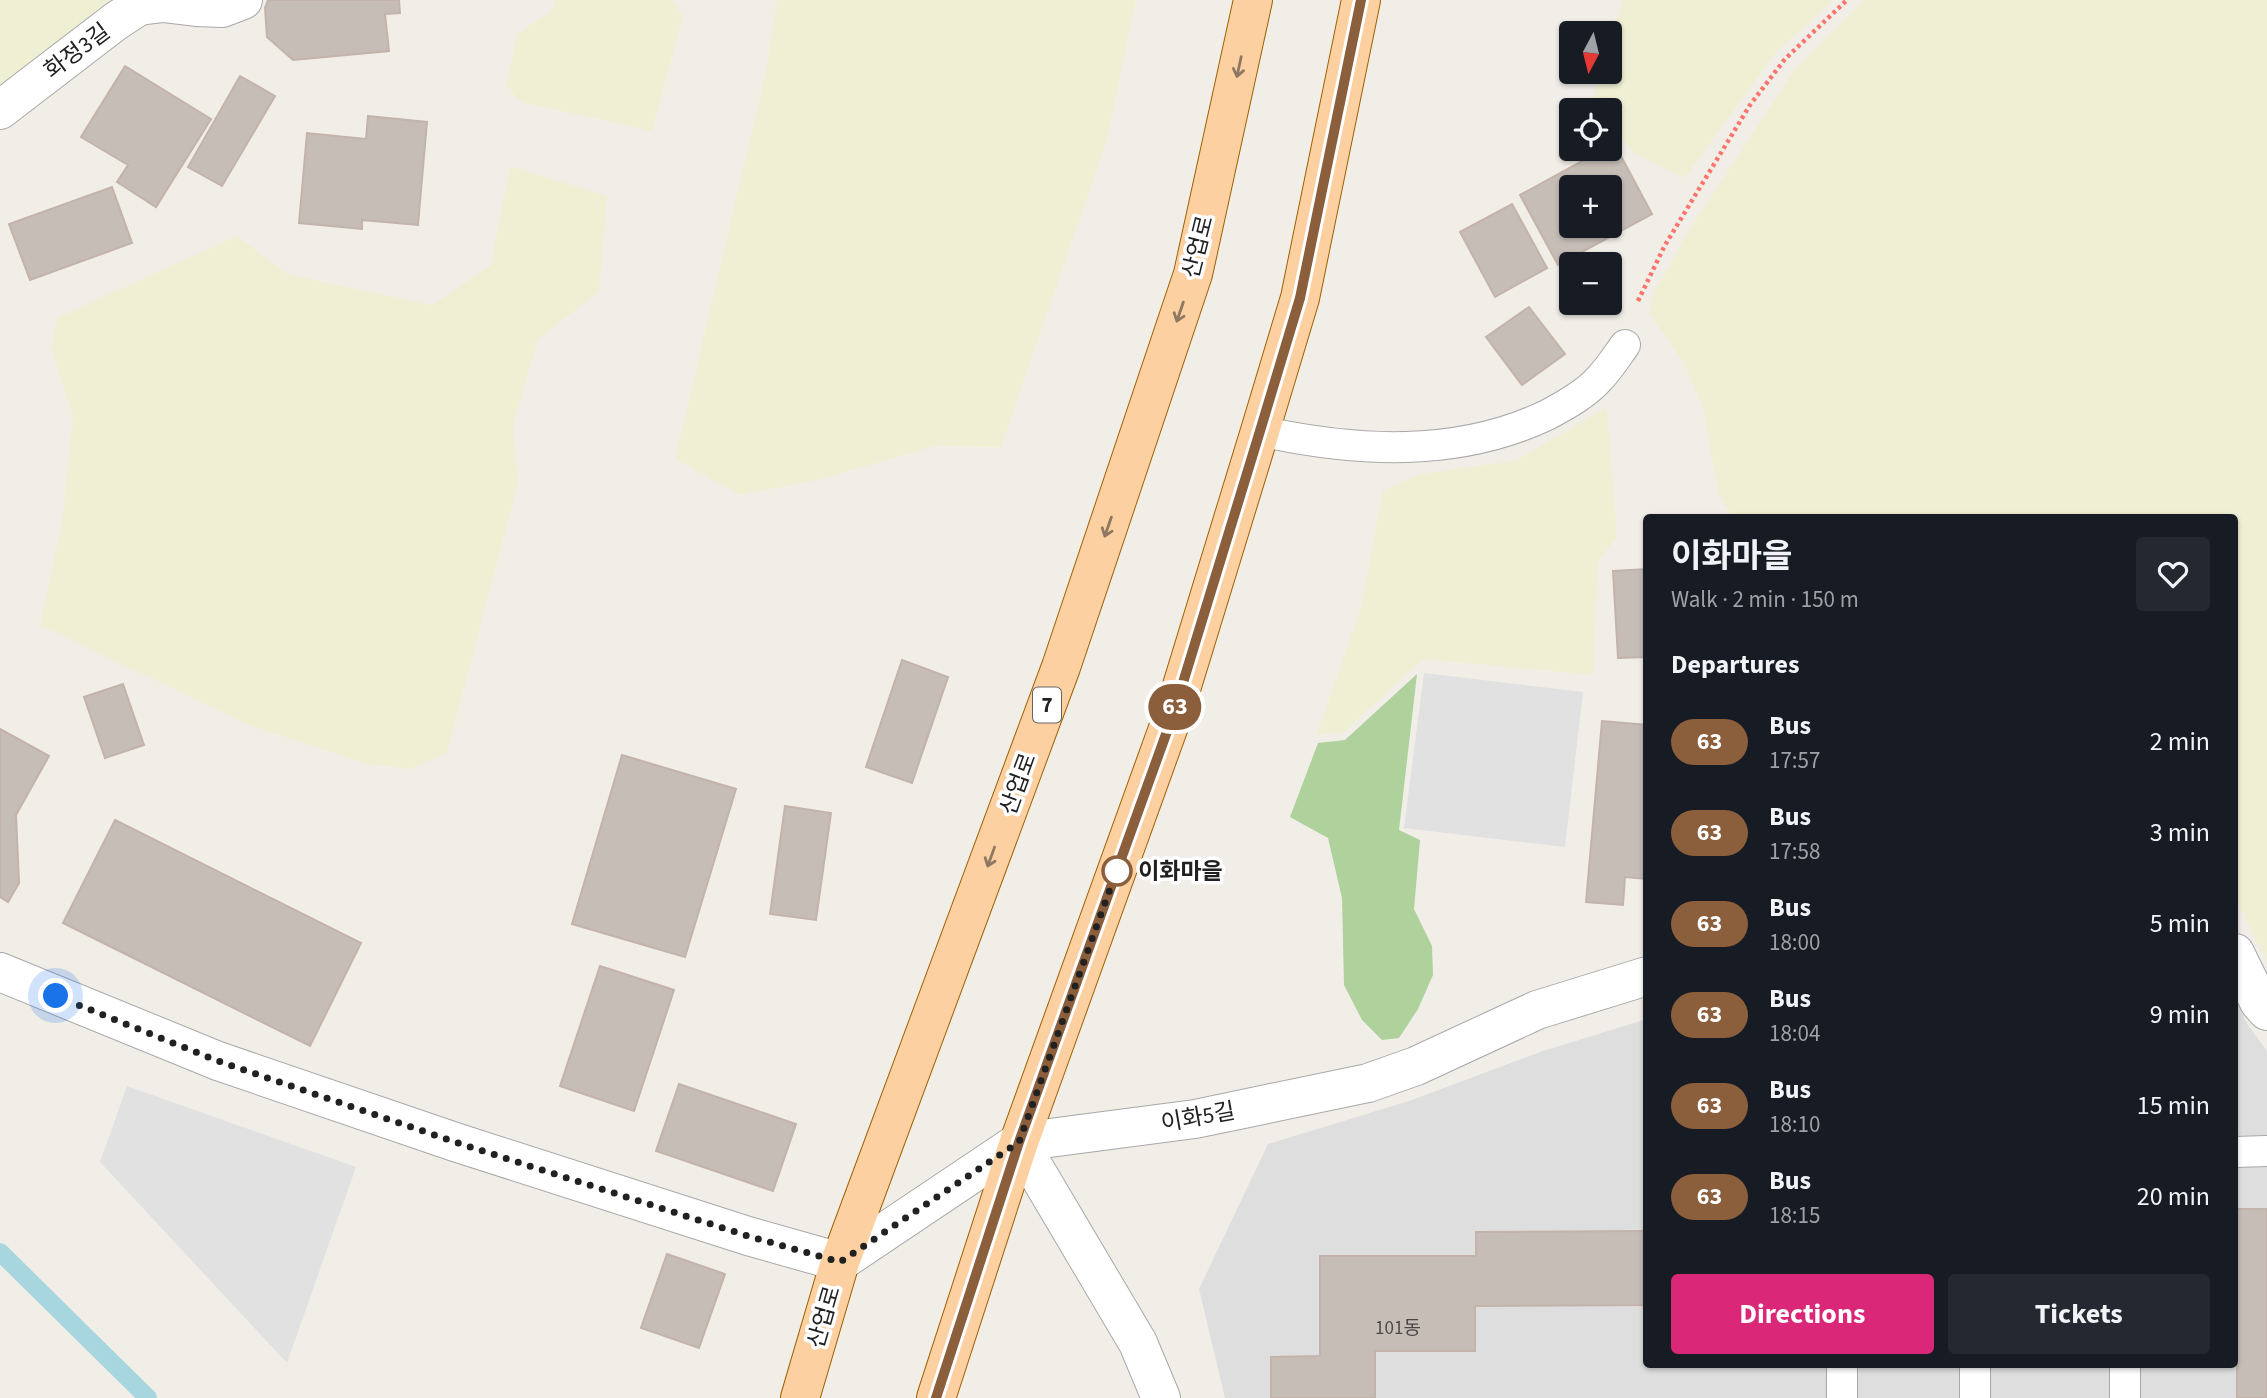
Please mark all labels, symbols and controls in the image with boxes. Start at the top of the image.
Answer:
street label: 화정3길 [37,15,117,87]
north arrow [1559,21,1622,84]
map controls [1559,21,1622,315]
one-way arrow [1231,55,1245,78]
button: locate [1559,98,1622,161]
button: + [1559,175,1622,238]
street label: 산업로 [1174,212,1222,282]
button: − [1559,252,1622,315]
one-way arrow [1173,300,1185,322]
one-way arrow [1101,516,1113,538]
text: 이화마을 [1671,533,1792,580]
button: heart [2136,537,2210,611]
text: Walk · 2 min · 150 m [1671,583,1859,616]
text: Departures [1671,646,1799,683]
line badge: 63 [1144,684,1206,730]
road number: 7 [1033,688,1061,722]
text: 63 [1162,689,1188,724]
text: Bus [1769,707,1811,744]
text: 2 min [2150,723,2210,760]
text: 63 [1697,724,1722,759]
text: 17:57 [1769,744,1820,777]
street label: 산업로 [992,749,1044,819]
text: Bus [1769,798,1811,835]
text: 3 min [2150,814,2210,851]
text: 63 [1697,815,1722,850]
text: 17:58 [1769,835,1820,868]
one-way arrow [983,845,996,867]
place label: 이화마을 [1138,855,1223,888]
marker: 이화마을 [1102,856,1132,886]
text: Bus [1769,889,1811,926]
text: 5 min [2150,905,2210,942]
text: 63 [1697,906,1722,941]
text: 18:00 [1769,926,1820,959]
your location [38,978,73,1013]
text: Bus [1769,980,1811,1017]
text: 9 min [2150,996,2210,1033]
text: 63 [1697,997,1722,1032]
text: 18:04 [1769,1017,1820,1050]
text: Bus [1769,1071,1811,1108]
text: 15 min [2137,1087,2210,1124]
text: 63 [1697,1088,1722,1123]
street label: 이화5길 [1158,1094,1238,1140]
text: 18:10 [1769,1108,1820,1141]
text: Bus [1769,1162,1811,1199]
text: 20 min [2137,1178,2210,1215]
text: 63 [1697,1179,1722,1214]
text: 18:15 [1769,1199,1820,1232]
button: Directions [1671,1274,1934,1354]
button: Tickets [1948,1274,2210,1354]
street label: 산업로 [799,1282,849,1352]
house number: 101동 [1375,1315,1421,1342]

